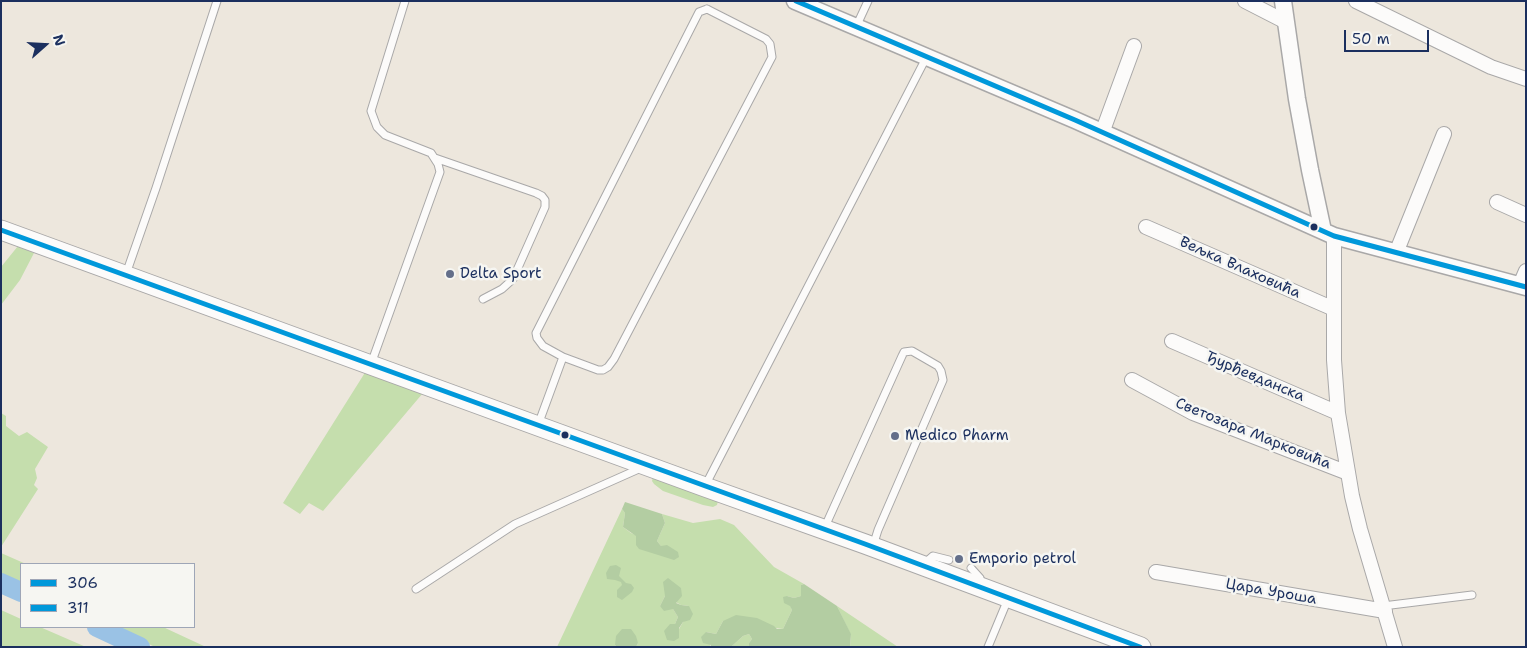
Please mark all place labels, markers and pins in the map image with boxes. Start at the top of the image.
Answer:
unlabelled marker [1309,222,1319,232]
place label: Delta Sport [460,265,542,283]
marker: Delta Sport [444,268,456,280]
place label: Medico Pharm [905,427,1009,445]
unlabelled marker [560,430,570,440]
marker: Medico Pharm [889,430,901,442]
place label: Emporio petrol [969,550,1076,568]
marker: Emporio petrol [953,553,965,565]

